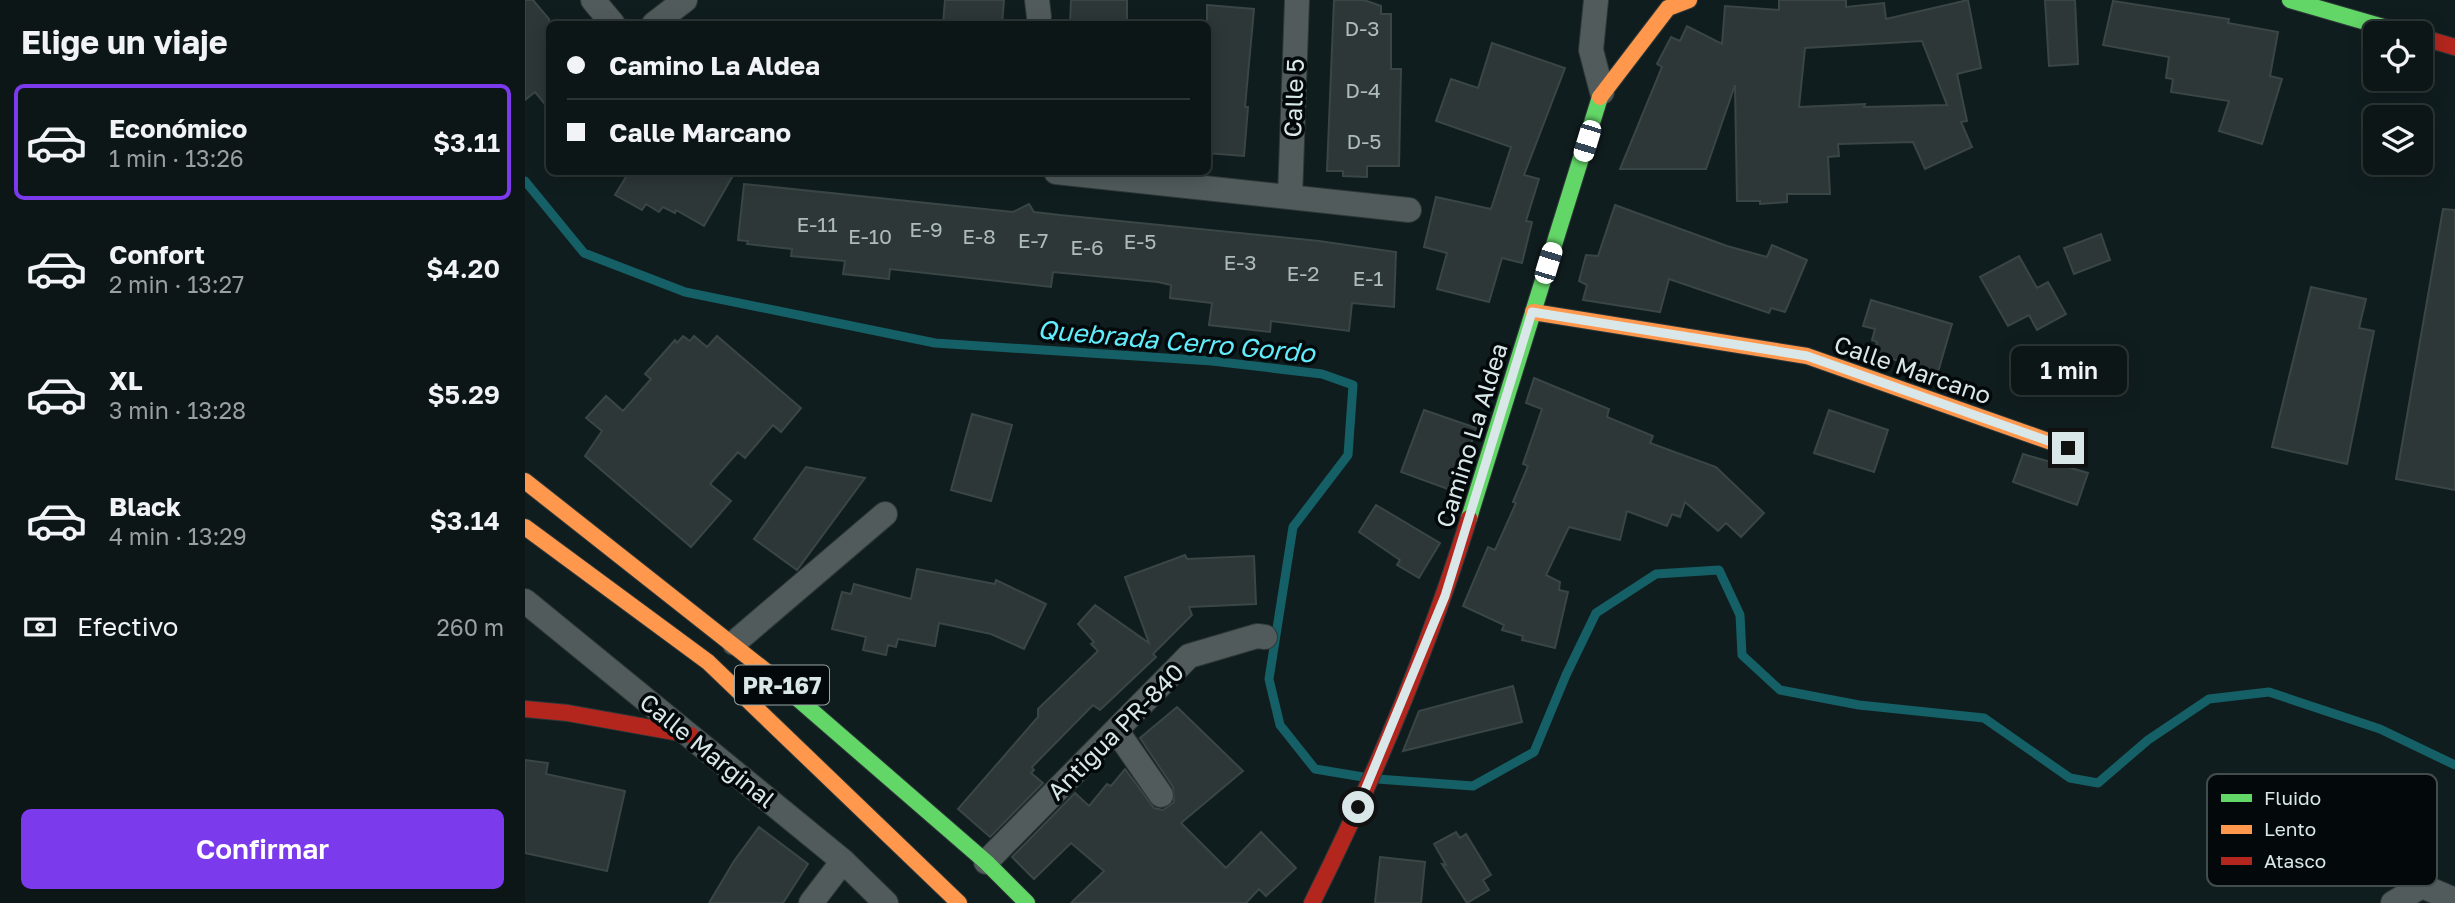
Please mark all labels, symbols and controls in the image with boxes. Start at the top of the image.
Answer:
house number: D-3 [1345,15,1379,41]
map controls [2363,21,2433,175]
button: locate [2363,21,2433,91]
text: Elige un viaje [21,23,228,61]
text: Camino La Aldea [609,50,820,81]
street label: Calle 5 [1277,58,1309,138]
house number: D-4 [1345,77,1381,103]
button: layers [2363,105,2433,175]
icon: car [25,111,88,174]
text: Económico [109,113,247,144]
text: Calle Marcano [609,117,791,148]
car [1571,118,1604,164]
text: $3.11 [433,127,500,158]
house number: D-5 [1347,128,1381,154]
text: 1 min · 13:26 [109,144,244,172]
house number: E-11 [796,211,838,237]
house number: E-9 [909,216,943,242]
house number: E-10 [848,223,892,249]
house number: E-8 [962,223,996,249]
house number: E-7 [1018,227,1048,253]
house number: E-5 [1124,228,1156,254]
house number: E-6 [1070,234,1104,260]
icon: car [25,237,88,300]
text: Confort [109,239,205,270]
car [1532,240,1565,286]
house number: E-3 [1223,249,1257,275]
text: $4.20 [426,253,500,284]
house number: E-2 [1287,260,1319,286]
house number: E-1 [1353,265,1383,291]
text: 2 min · 13:27 [109,270,244,298]
water label: Quebrada Cerro Gordo [1036,313,1317,369]
street label: Calle Marcano [1831,329,1995,409]
street label: Camino La Aldea [1429,339,1513,531]
callout: 1 min [2010,346,2126,396]
text: 1 min [2040,356,2098,384]
icon: car [25,363,88,426]
text: XL [109,365,143,396]
text: $5.29 [427,379,500,410]
text: 3 min · 13:28 [109,396,246,424]
route end [2052,432,2084,464]
icon: car [25,489,88,552]
text: Black [109,491,181,522]
text: $3.14 [430,505,500,536]
text: 4 min · 13:29 [109,522,247,550]
icon: cash [21,608,59,646]
text: Efectivo [77,611,178,642]
text: 260 m [436,613,504,641]
street label: Antigua PR-840 [1041,657,1189,805]
road number: PR-167 [735,666,829,705]
street label: Calle Marginal [635,687,781,813]
legend [2207,774,2437,886]
text: Fluido [2264,786,2321,809]
route start [1342,791,1374,823]
button: Confirmar [21,809,504,889]
text: Lento [2264,817,2316,840]
text: Atasco [2264,849,2326,872]

